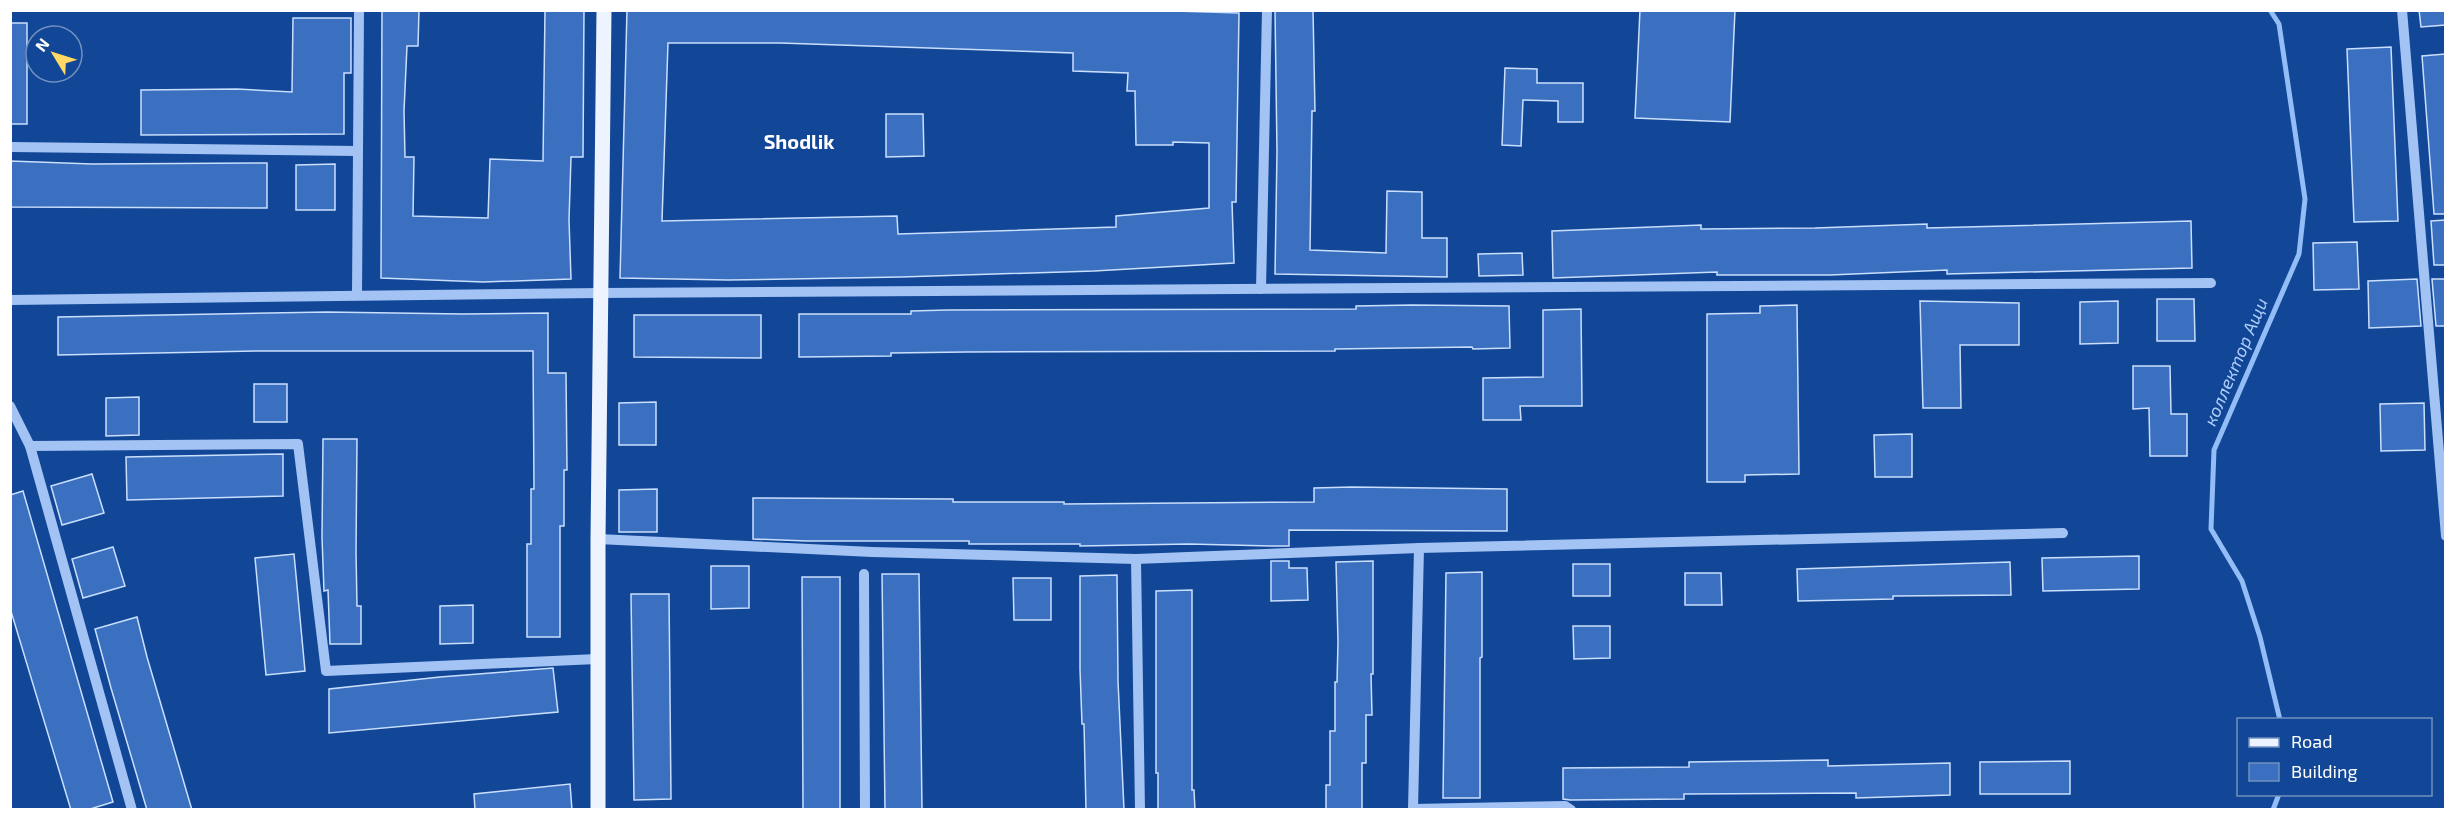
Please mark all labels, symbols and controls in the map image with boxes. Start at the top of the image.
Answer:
north arrow [24,24,84,84]
text: N [31,34,53,55]
district label: Shodlik [764,129,835,153]
water label: коллектор Ащи [2198,294,2272,429]
legend [2237,718,2432,796]
text: Road [2291,730,2332,752]
text: Building [2291,760,2358,782]

